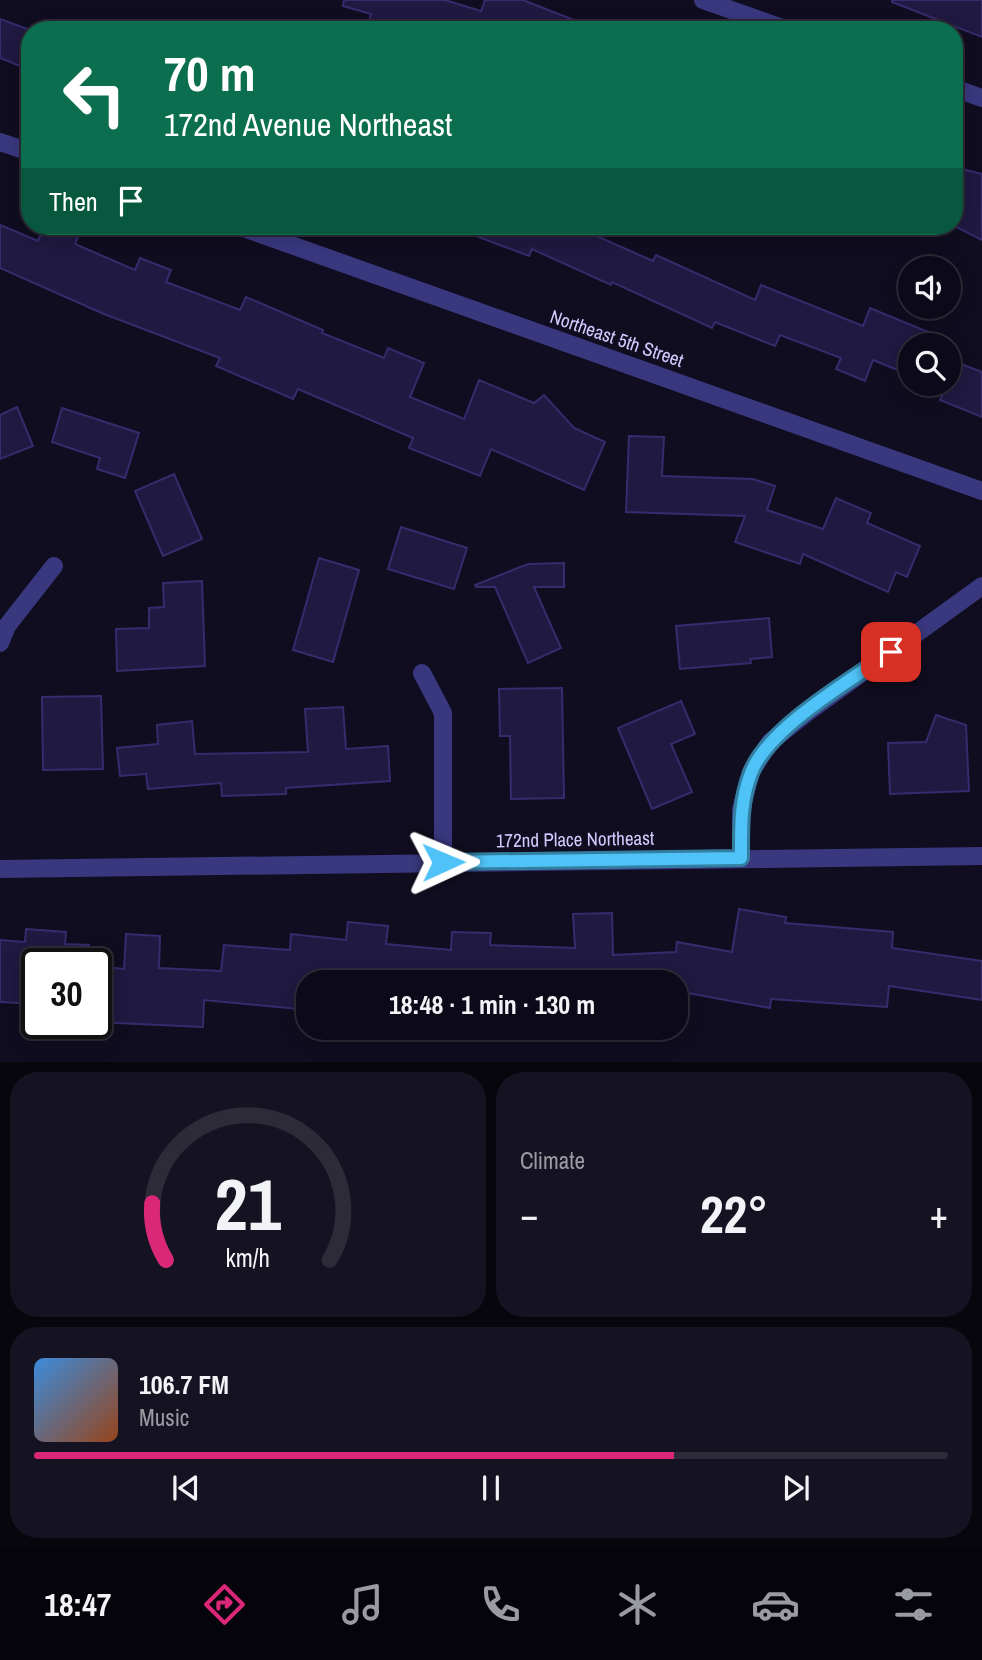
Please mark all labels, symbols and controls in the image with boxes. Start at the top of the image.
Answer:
text: 70 m [164,40,256,106]
icon: left [49,49,140,140]
text: 172nd Avenue Northeast [164,103,452,146]
icon: arrive [112,182,150,220]
text: Then [49,184,98,219]
map controls [898,256,961,396]
button: sound [898,256,961,319]
street label: Northeast 5th Street [547,303,688,373]
button: search [898,333,961,396]
pin [861,622,921,682]
icon: arrive [872,633,910,671]
position arrow [406,825,480,899]
street label: 172nd Place Northeast [496,825,655,853]
speed limit sign: 30 [21,948,112,1039]
text: 18:48 · 1 min · 130 m [389,987,595,1022]
text: Climate [520,1145,585,1176]
text: 21 [215,1156,282,1254]
text: 22° [700,1179,768,1249]
text: − [520,1189,538,1240]
text: + [930,1189,948,1240]
text: km/h [226,1241,270,1275]
text: 106.7 FM [139,1367,229,1402]
text: Music [139,1402,189,1433]
icon: previous [167,1469,205,1507]
icon: pause [472,1469,510,1507]
icon: next [777,1469,815,1507]
icon: directions [200,1580,249,1629]
icon: music [338,1580,387,1629]
icon: phone [476,1580,525,1629]
icon: climate [613,1580,662,1629]
icon: car [751,1580,800,1629]
icon: filters [889,1580,938,1629]
text: 18:47 [44,1583,111,1626]

